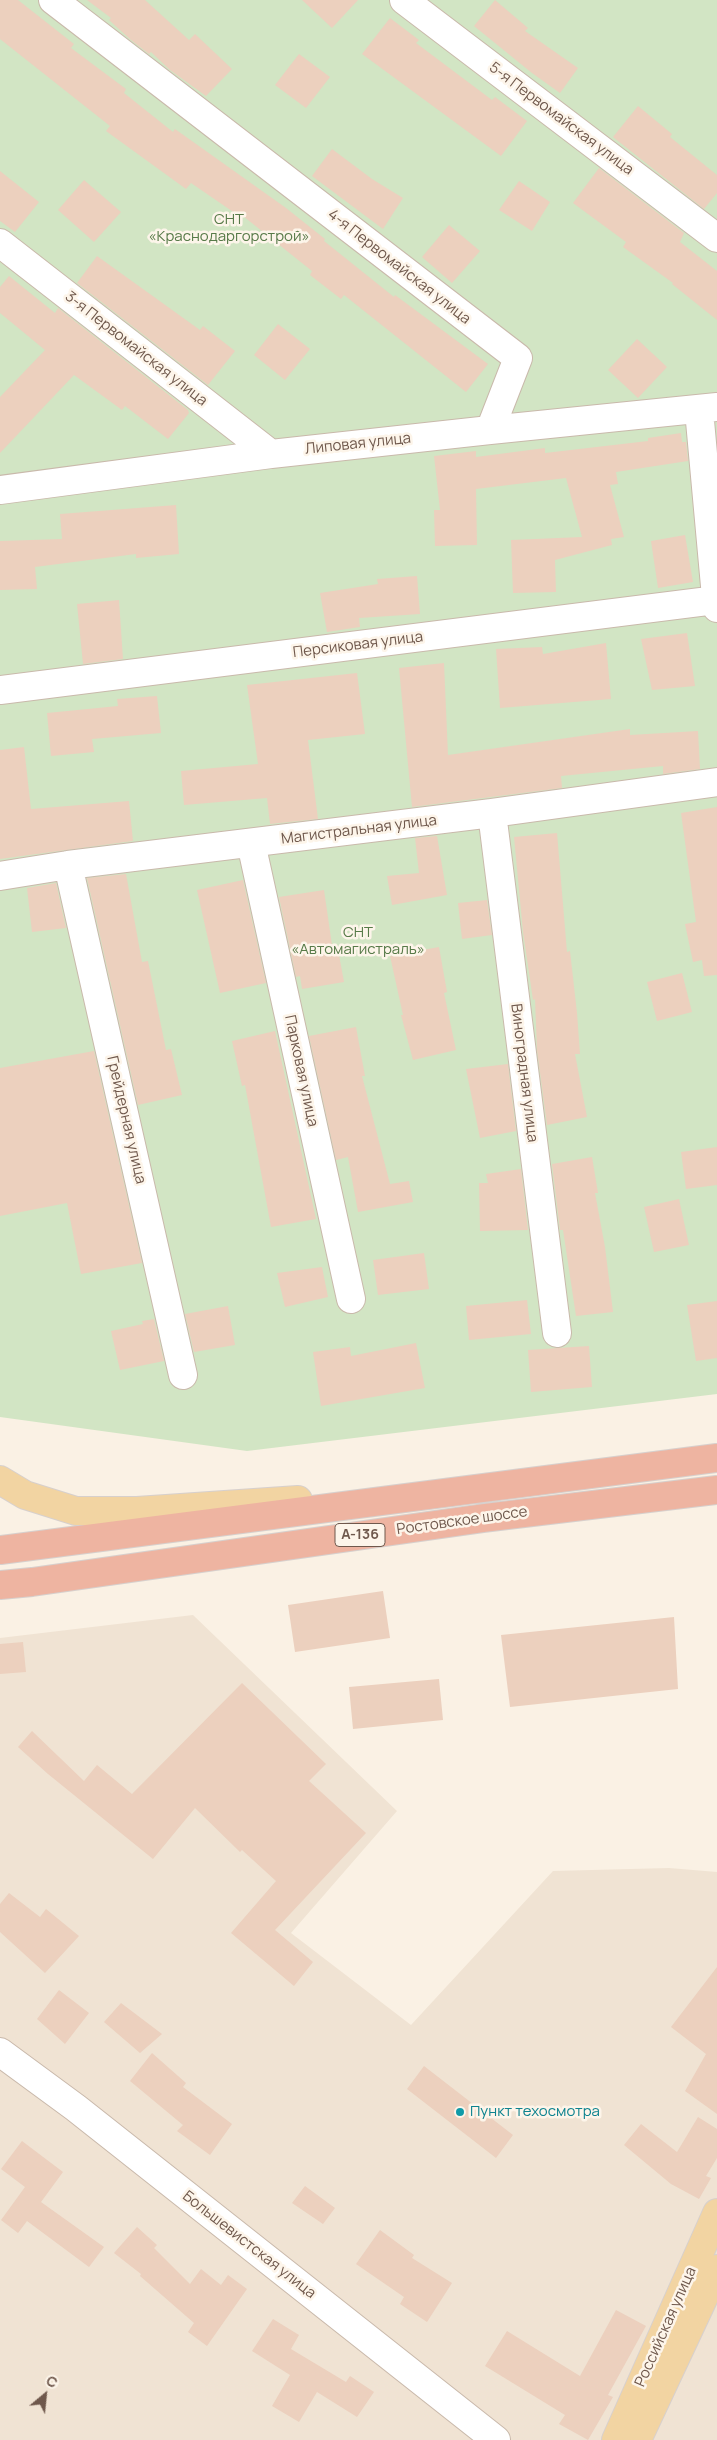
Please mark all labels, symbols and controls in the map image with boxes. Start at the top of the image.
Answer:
street label: 5-я Первомайская улица [485,59,637,179]
street label: 4-я Первомайская улица [324,206,474,328]
park label: СНТ «Краснодаргорстрой» [149,211,309,246]
street label: 3-я Первомайская улица [61,288,211,410]
street label: Липовая улица [304,429,412,459]
street label: Персиковая улица [292,628,424,662]
street label: Магистральная улица [280,812,438,848]
park label: СНТ «Автомагистраль» [291,924,425,959]
street label: Виноградная улица [507,1003,541,1143]
street label: Парковая улица [280,1013,322,1129]
street label: Грейдерная улица [103,1054,149,1186]
street label: Ростовское шоссе [395,1503,529,1539]
road number: А-136 [335,1524,385,1546]
place label: Пункт техосмотра [470,2103,600,2121]
marker: Пункт техосмотра [454,2106,466,2118]
street label: Большевистская улица [179,2187,319,2303]
street label: Российская улица [632,2264,700,2390]
north arrow [20,2370,70,2420]
text: С [43,2370,61,2392]

